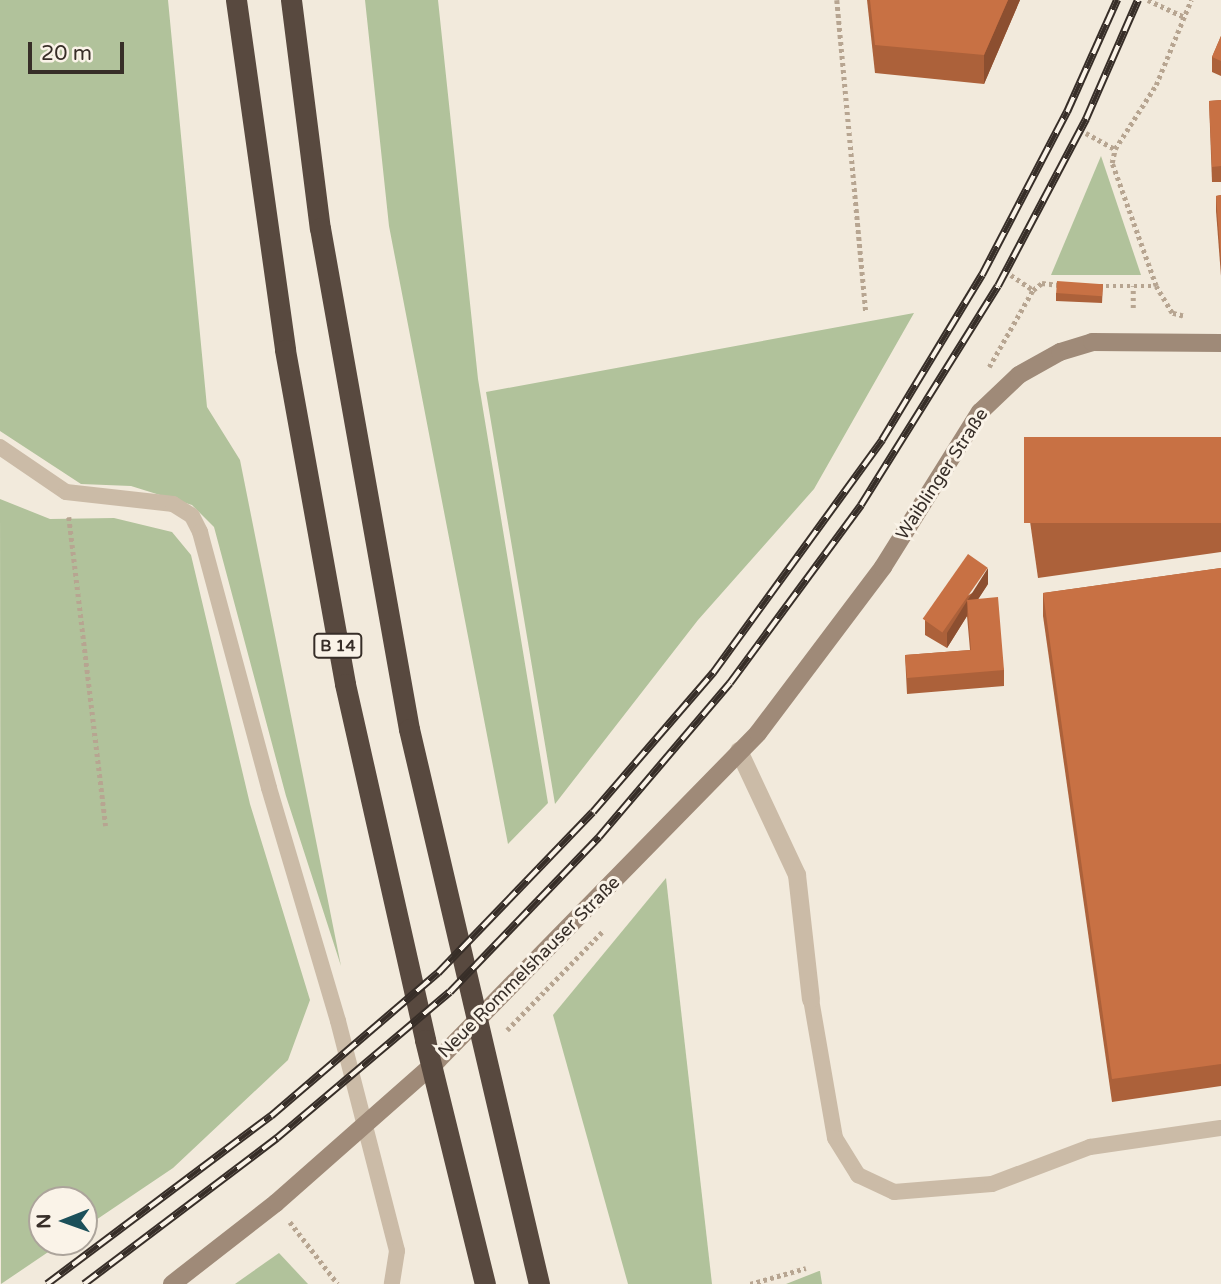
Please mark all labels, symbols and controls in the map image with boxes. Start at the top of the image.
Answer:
scale bar [32,28,128,72]
text: 20 m [41,41,92,66]
street label: Waiblinger Straße [891,404,993,544]
road number: B 14 [312,634,364,659]
street label: Neue Rommelshauser Straße [434,872,624,1062]
north arrow [28,1186,98,1256]
text: N [33,1214,55,1229]

